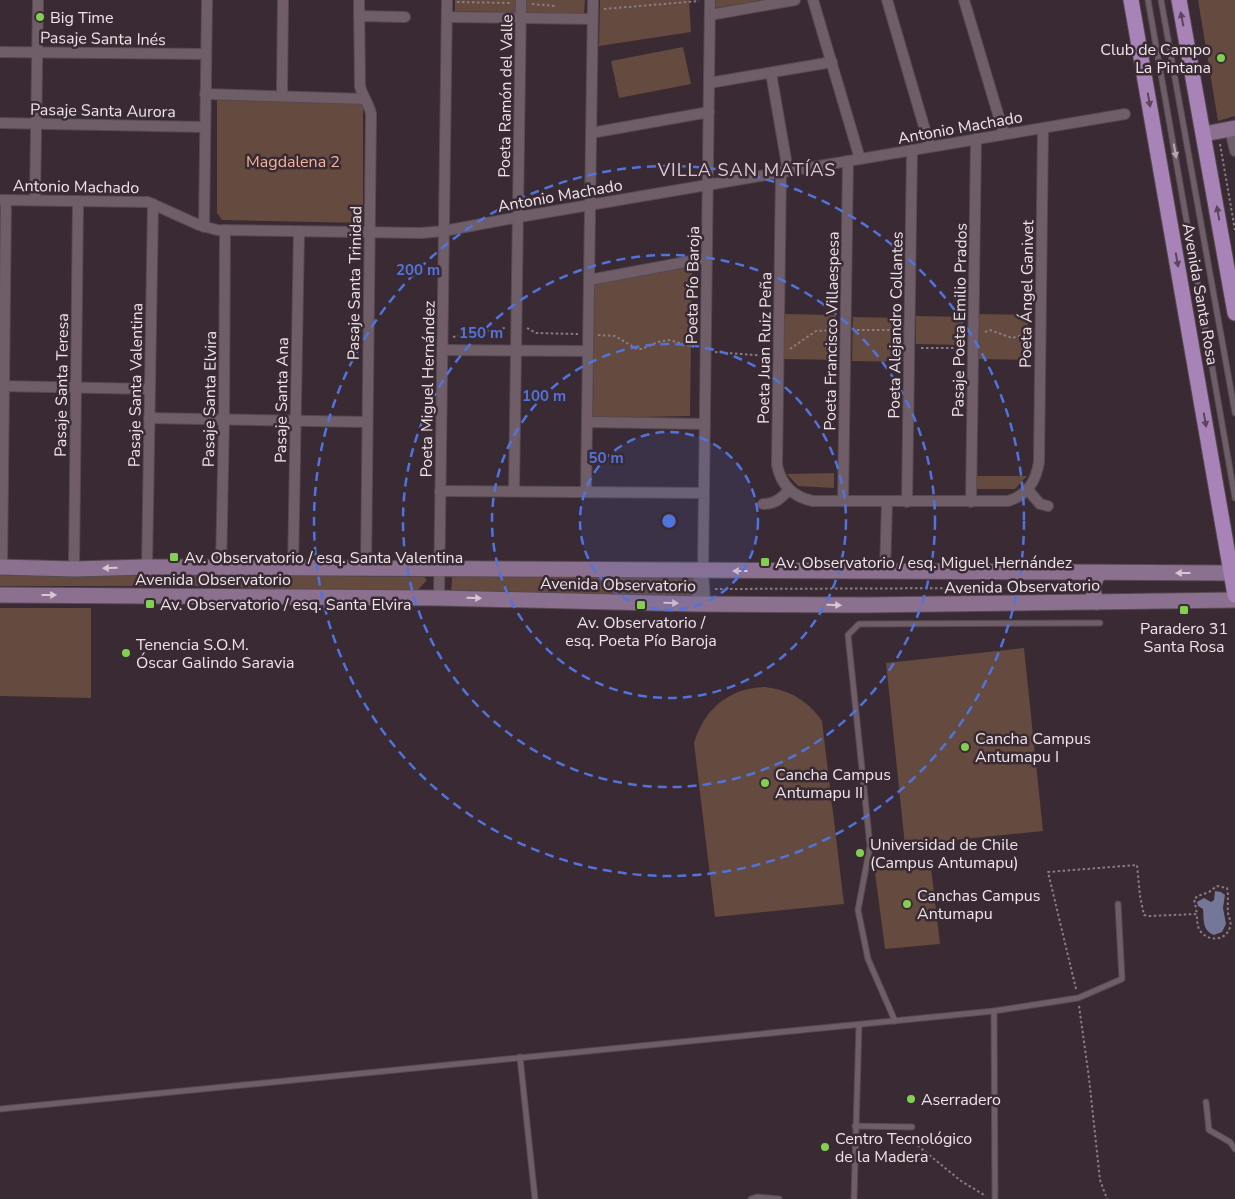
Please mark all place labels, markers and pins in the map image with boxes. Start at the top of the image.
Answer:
place label: Big Time [50,7,114,29]
marker: Big Time [34,11,46,23]
place label: Club de Campo La Pintana [1100,39,1211,79]
marker: Club de Campo La Pintana [1215,52,1227,64]
centre of rings [660,512,678,530]
place label: Av. Observatorio / esq. Santa Valentina [184,547,463,569]
marker: Av. Observatorio / esq. Santa Valentina [168,551,180,563]
place label: Av. Observatorio / esq. Miguel Hernández [775,552,1072,574]
marker: Av. Observatorio / esq. Miguel Hernández [759,556,771,568]
place label: Av. Observatorio / esq. Santa Elvira [160,594,411,616]
marker: Av. Observatorio / esq. Santa Elvira [144,598,156,610]
marker: Av. Observatorio / esq. Poeta Pío Baroja [635,599,647,611]
marker: Paradero 31 Santa Rosa [1178,604,1190,616]
place label: Av. Observatorio / esq. Poeta Pío Baroja [565,612,717,652]
place label: Paradero 31 Santa Rosa [1140,618,1228,658]
place label: Tenencia S.O.M. Óscar Galindo Saravia [136,634,294,674]
marker: Tenencia S.O.M. Óscar Galindo Saravia [120,647,132,659]
place label: Cancha Campus Antumapu I [975,728,1091,768]
marker: Cancha Campus Antumapu I [959,741,971,753]
place label: Cancha Campus Antumapu II [775,764,891,804]
marker: Cancha Campus Antumapu II [759,777,771,789]
place label: Universidad de Chile (Campus Antumapu) [870,834,1019,874]
marker: Universidad de Chile (Campus Antumapu) [854,847,866,859]
place label: Canchas Campus Antumapu [917,885,1041,925]
marker: Canchas Campus Antumapu [901,898,913,910]
place label: Aserradero [921,1089,1001,1111]
marker: Aserradero [905,1093,917,1105]
place label: Centro Tecnológico de la Madera [835,1128,972,1168]
marker: Centro Tecnológico de la Madera [819,1141,831,1153]

